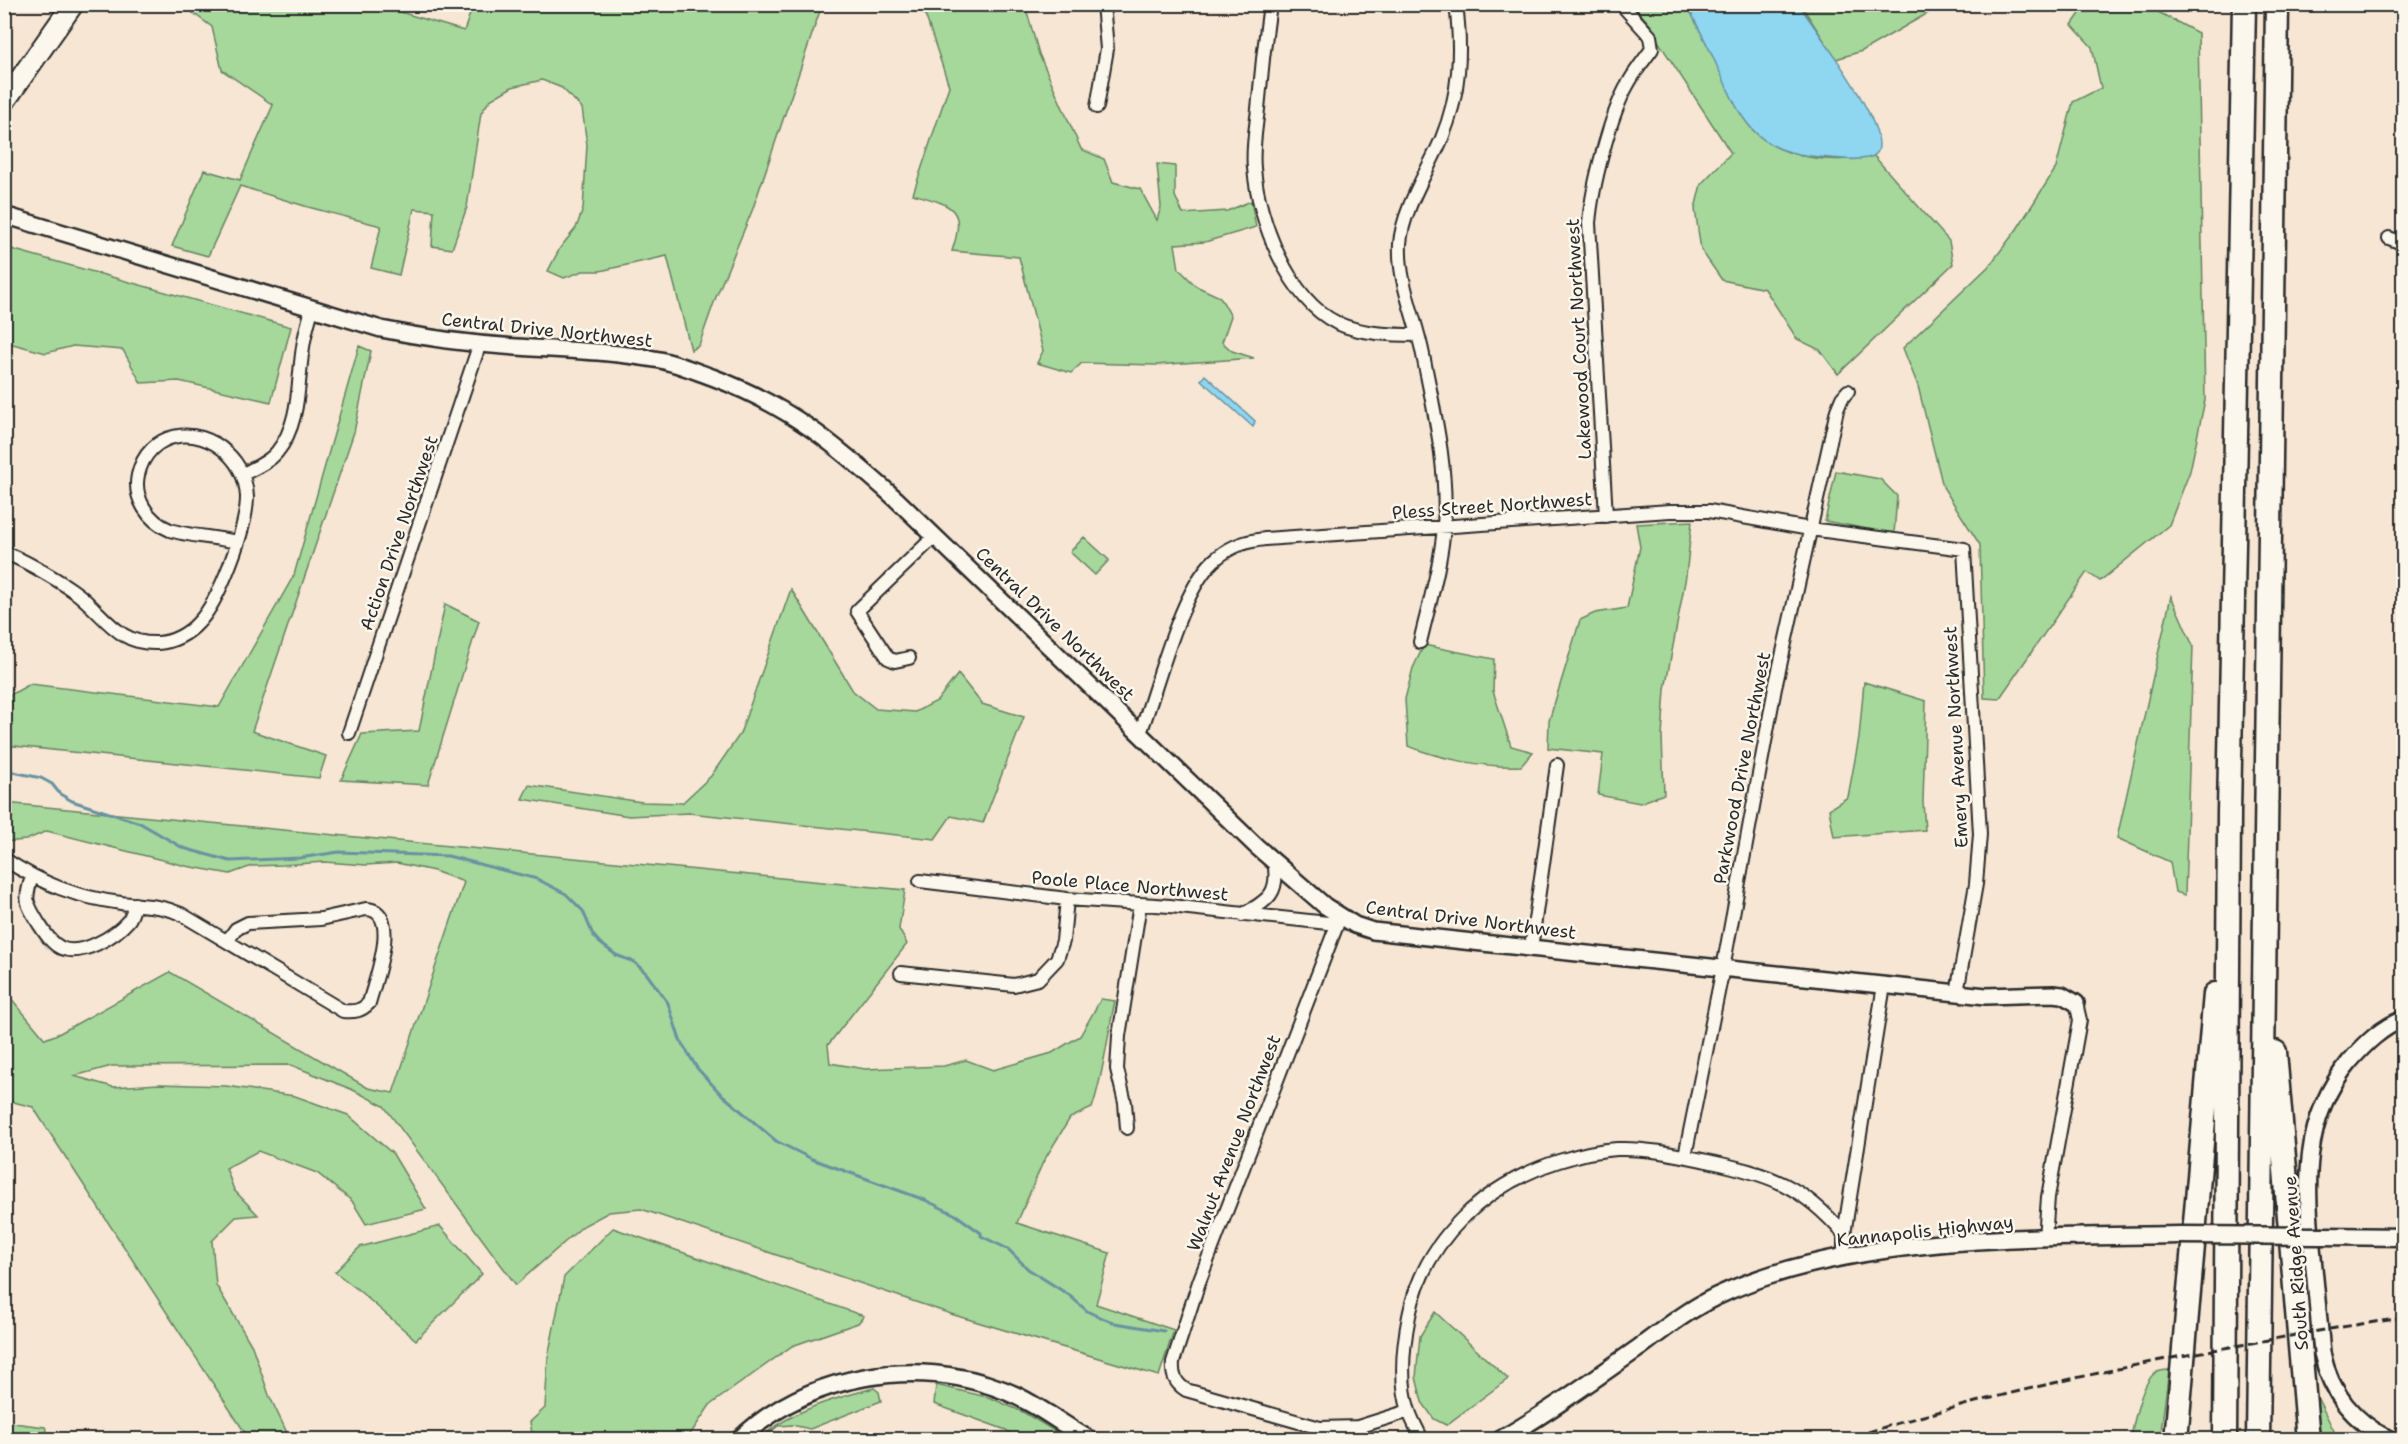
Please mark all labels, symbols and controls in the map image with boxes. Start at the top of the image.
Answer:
street label: Lakewood Court Northwest [1561,218,1597,460]
street label: Central Drive Northwest [440,307,654,353]
street label: Action Drive Northwest [354,432,444,634]
street label: Pless Street Northwest [1391,487,1593,525]
street label: Central Drive Northwest [970,542,1140,706]
street label: Emery Avenue Northwest [1938,625,1974,849]
street label: Parkwood Drive Northwest [1708,650,1776,886]
street label: Poole Place Northwest [1031,865,1230,907]
street label: Central Drive Northwest [1364,895,1578,945]
street label: Walnut Avenue Northwest [1182,1031,1287,1255]
street label: South Ridge Avenue [2278,1175,2314,1351]
street label: Kannapolis Highway [1835,1210,2015,1252]

